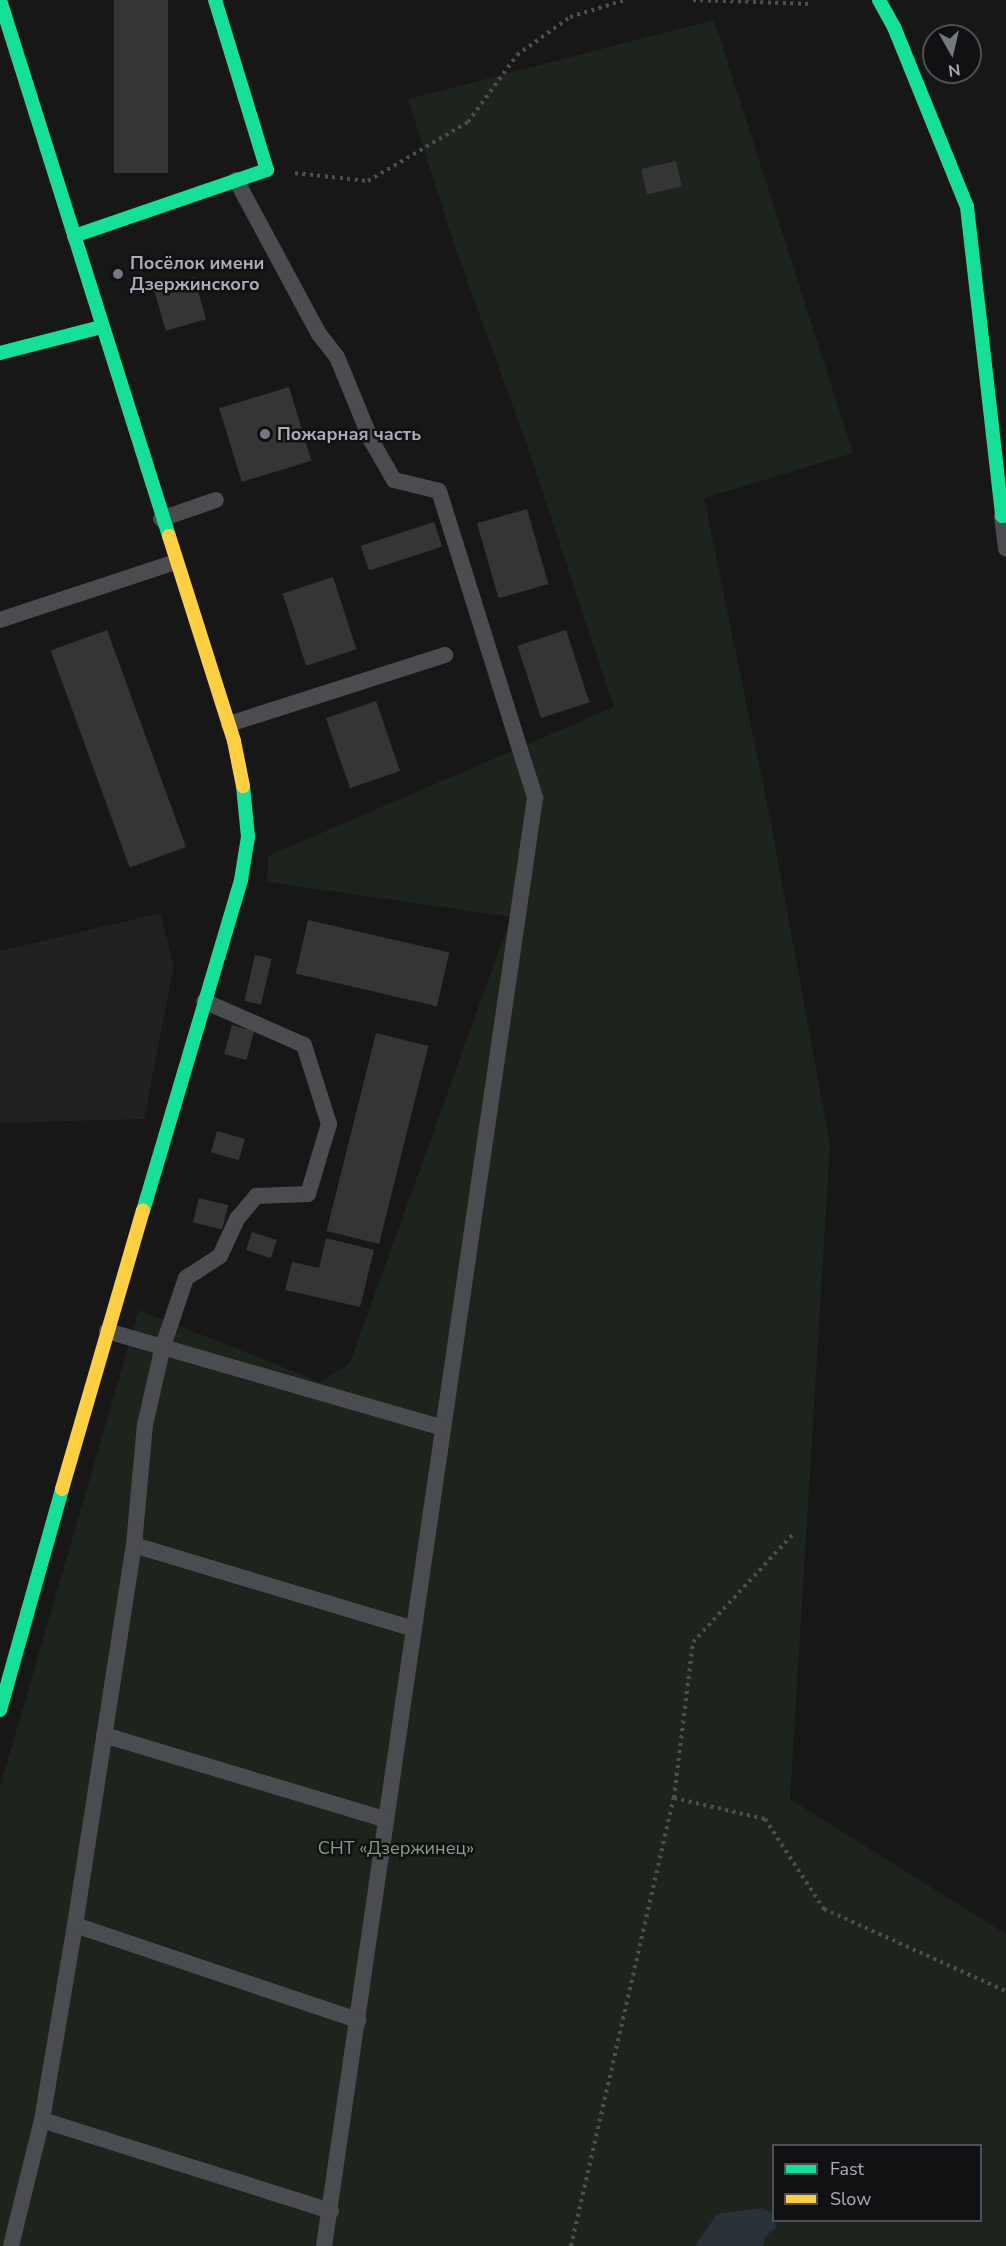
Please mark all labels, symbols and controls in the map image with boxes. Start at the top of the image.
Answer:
north arrow [922,24,982,84]
text: N [947,58,962,82]
place label: Посёлок имени Дзержинского [130,253,264,296]
marker: Посёлок имени Дзержинского [111,267,125,281]
place label: Пожарная часть [277,423,421,445]
marker: Пожарная часть [258,427,272,441]
park label: СНТ «Дзержинец» [318,1837,474,1859]
legend [772,2144,982,2222]
text: Fast [830,2157,864,2181]
text: Slow [830,2187,871,2211]

